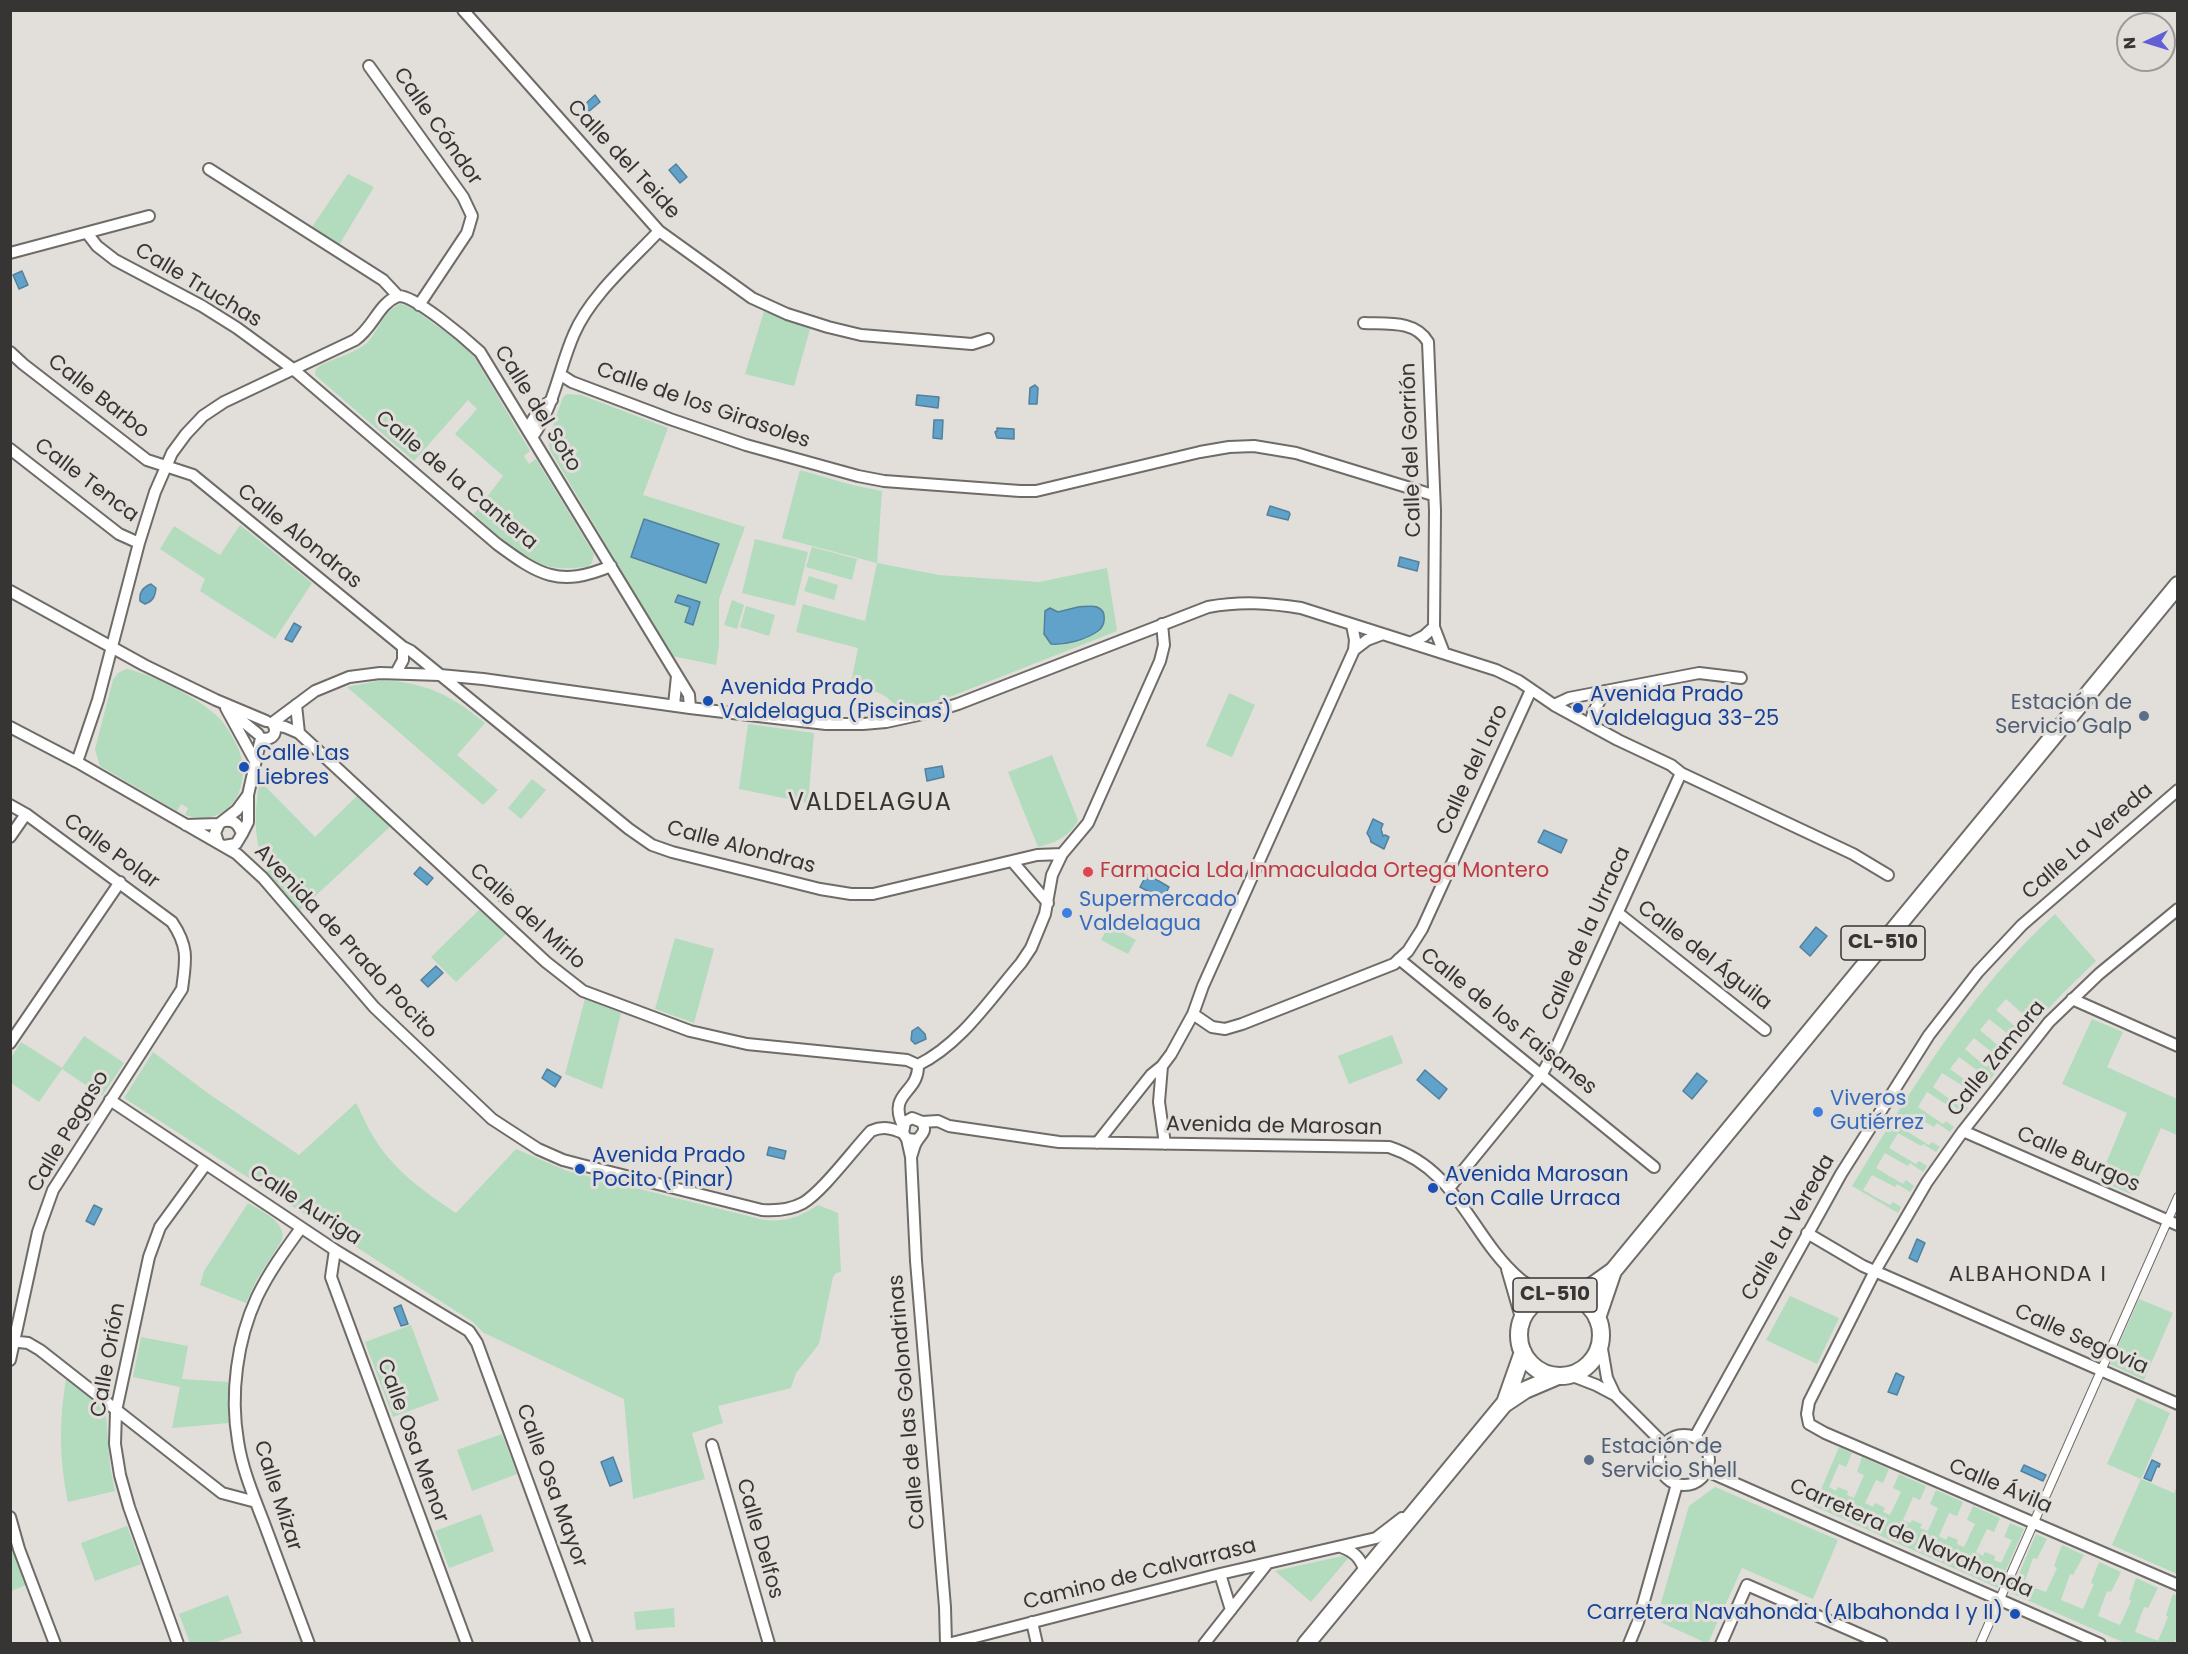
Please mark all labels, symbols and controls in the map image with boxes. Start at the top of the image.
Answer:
north arrow [2116,12,2176,72]
text: N [2118,36,2141,50]
street label: Calle Cóndor [387,63,487,191]
street label: Calle del Teide [561,95,685,225]
street label: Calle Truchas [130,238,266,334]
street label: Calle del Soto [488,341,586,477]
street label: Calle Barbo [42,350,154,444]
street label: Calle de los Girasoles [593,358,813,454]
street label: Calle del Gorrión [1396,362,1428,538]
street label: Calle de la Cantera [370,406,542,556]
street label: Calle Tenca [29,434,143,528]
street label: Calle Alondras [232,479,366,595]
place label: Avenida Prado Valdelagua (Piscinas) [720,676,951,726]
place label: Avenida Prado Valdelagua 33-25 [1590,683,1779,733]
place label: Estación de Servicio Galp [1995,691,2132,741]
marker: Avenida Prado Valdelagua (Piscinas) [701,694,715,708]
street label: Calle del Loro [1432,701,1514,839]
marker: Avenida Prado Valdelagua 33-25 [1571,701,1585,715]
marker: Estación de Servicio Galp [2137,709,2151,723]
place label: Calle Las Liebres [256,742,350,792]
marker: Calle Las Liebres [237,760,251,774]
street label: Calle La Vereda [2018,778,2158,906]
district label: VALDELAGUA [788,790,952,818]
street label: Calle Polar [58,809,164,895]
street label: Calle Alondras [664,816,818,880]
street label: Avenida de Prado Pocito [248,840,442,1044]
street label: Calle de la Urraca [1537,843,1637,1025]
street label: Calle del Mirlo [464,858,590,976]
place label: Farmacia Lda Inmaculada Ortega Montero [1100,859,1549,885]
marker: Farmacia Lda Inmaculada Ortega Montero [1081,865,1095,879]
place label: Supermercado Valdelagua [1079,888,1237,938]
street label: Calle del Águila [1632,896,1776,1016]
marker: Supermercado Valdelagua [1060,906,1074,920]
road number: CL-510 [1841,926,1925,960]
street label: Calle de los Faisanes [1415,943,1601,1101]
street label: Calle Zamora [1943,996,2051,1122]
street label: Calle Pegaso [23,1067,115,1197]
place label: Viveros Gutiérrez [1830,1087,1924,1137]
marker: Viveros Gutiérrez [1811,1105,1825,1119]
street label: Avenida de Marosan [1166,1113,1382,1141]
street label: Calle Burgos [2013,1122,2143,1198]
place label: Avenida Prado Pocito (Pinar) [592,1144,745,1194]
street label: Calle La Vereda [1737,1150,1841,1306]
street label: Calle Auriga [244,1160,366,1252]
marker: Avenida Prado Pocito (Pinar) [573,1162,587,1176]
place label: Avenida Marosan con Calle Urraca [1445,1163,1629,1213]
marker: Avenida Marosan con Calle Urraca [1426,1181,1440,1195]
district label: ALBAHONDA I [1949,1262,2107,1288]
street label: Calle de las Golondrinas [884,1274,932,1530]
road number: CL-510 [1513,1278,1597,1312]
street label: Calle Segovia [2010,1299,2152,1381]
street label: Calle Orión [87,1301,131,1419]
street label: Calle Osa Menor [371,1356,453,1526]
street label: Calle Osa Mayor [510,1401,592,1571]
place label: Estación de Servicio Shell [1601,1435,1737,1485]
street label: Calle Mizar [247,1438,307,1554]
marker: Estación de Servicio Shell [1582,1453,1596,1467]
street label: Calle Ávila [1945,1454,2055,1520]
street label: Carretera de Navahonda [1785,1474,2037,1604]
street label: Calle Delfos [730,1476,788,1602]
street label: Camino de Calvarrasa [1021,1534,1259,1616]
place label: Carretera Navahonda (Albahonda I y II) [1587,1601,2003,1627]
marker: Carretera Navahonda (Albahonda I y II) [2008,1607,2022,1621]

